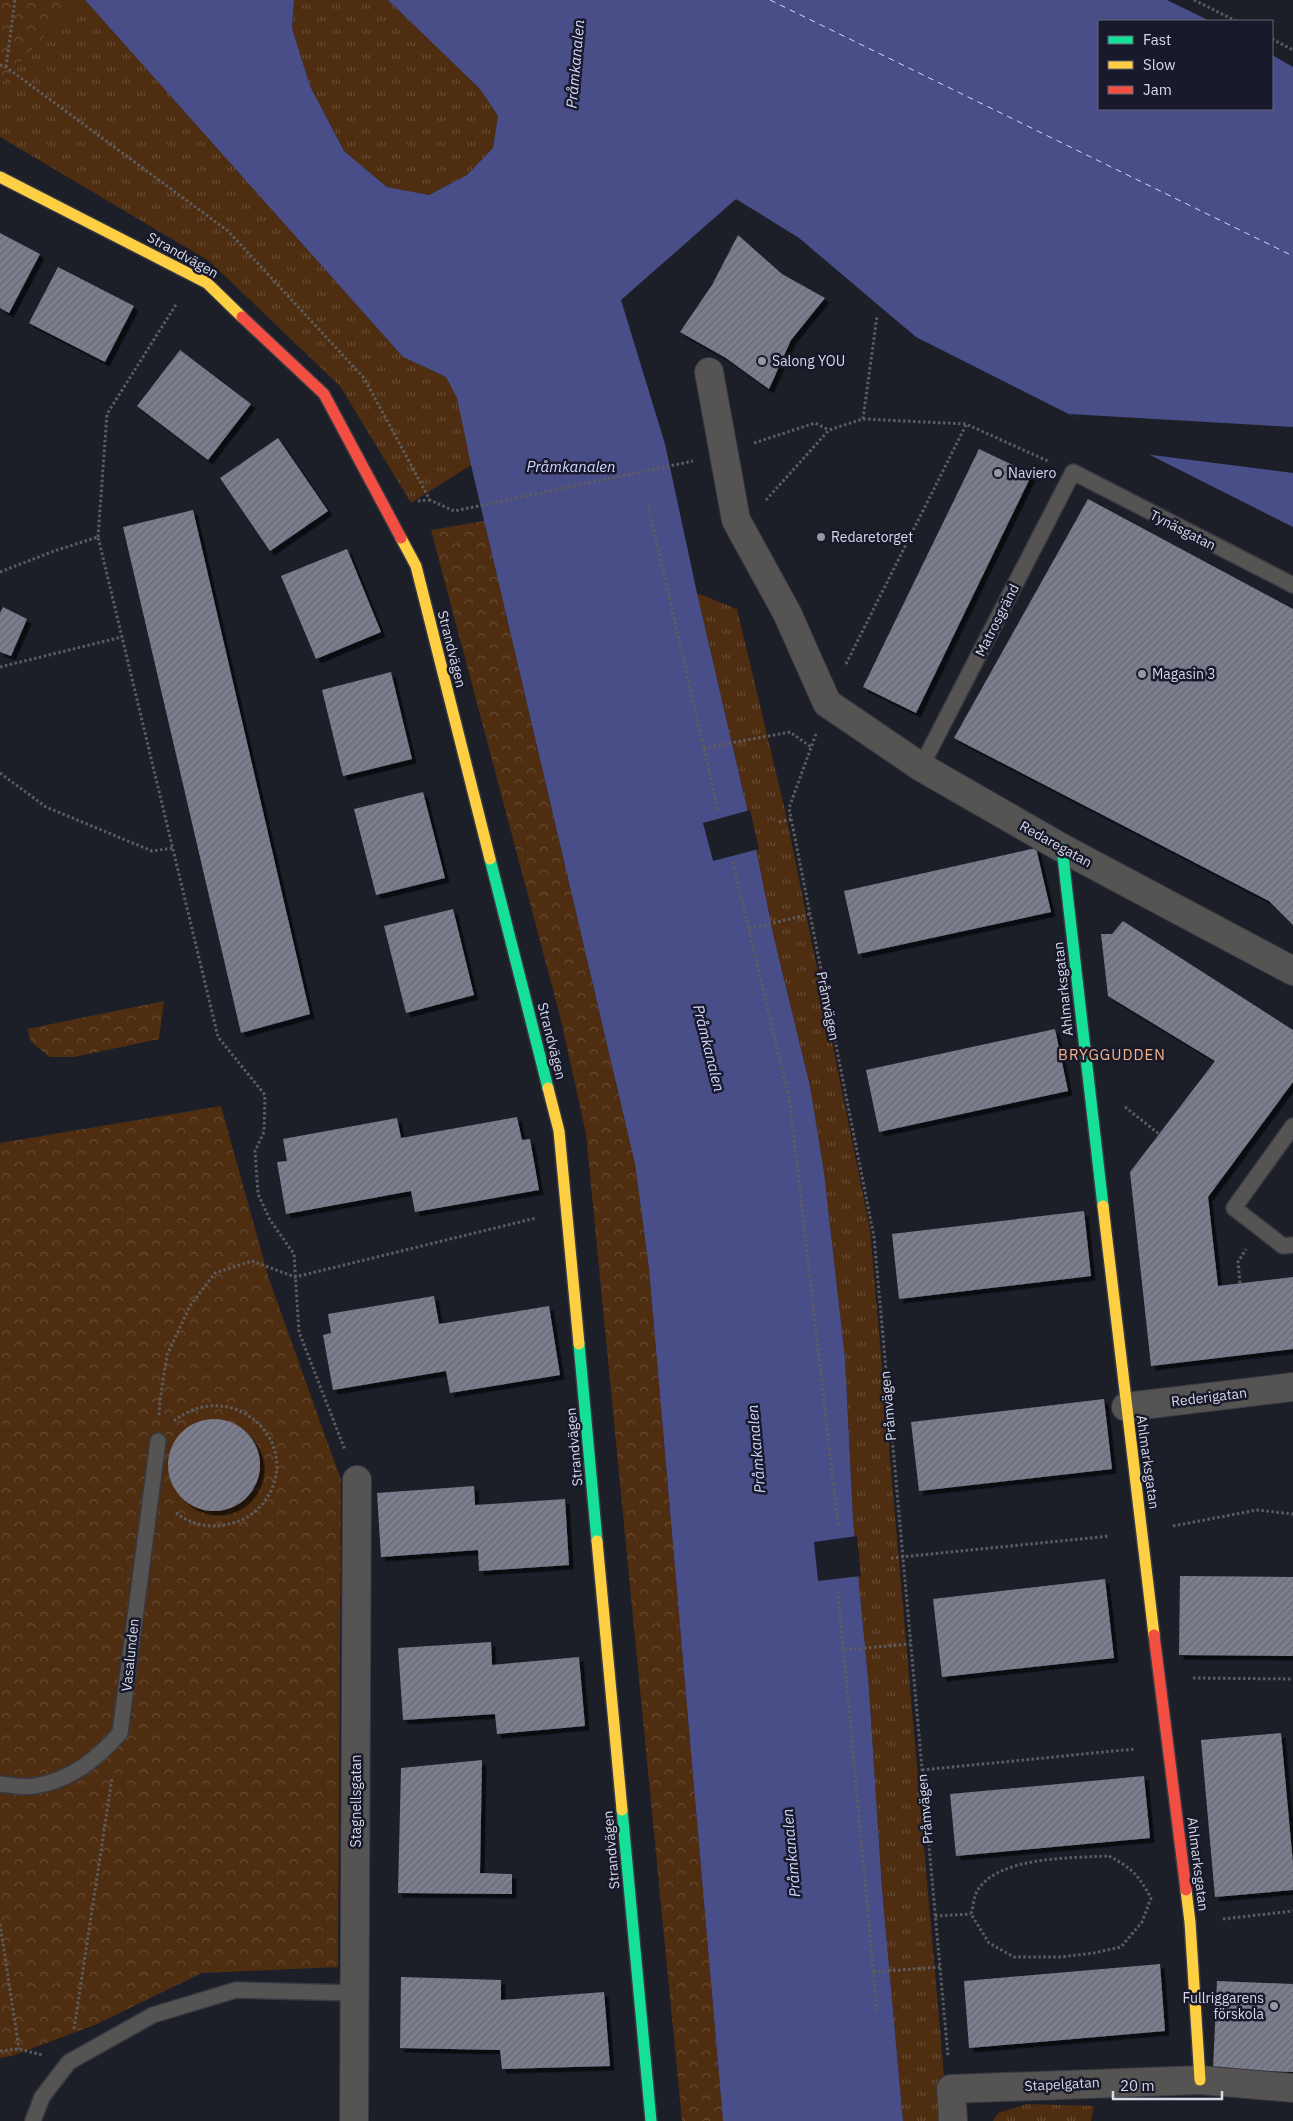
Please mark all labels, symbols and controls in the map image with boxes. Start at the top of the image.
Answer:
water label: Pråmkanalen [562,19,588,109]
legend [1098,20,1273,110]
text: Fast [1143,30,1171,49]
text: Slow [1143,55,1176,74]
text: Jam [1143,80,1172,99]
street label: Strandvägen [144,228,222,282]
place label: Salong YOU [772,352,845,370]
marker: Salong YOU [756,355,768,367]
water label: Pråmkanalen [527,457,616,476]
place label: Naviero [1008,464,1056,482]
marker: Naviero [992,467,1004,479]
street label: Tynäsgatan [1147,506,1219,554]
place label: Redaretorget [831,528,913,546]
marker: Redaretorget [815,531,827,543]
street label: Matrosgränd [971,581,1023,659]
street label: Strandvägen [434,609,470,689]
place label: Magasin 3 [1152,665,1216,683]
marker: Magasin 3 [1136,668,1148,680]
street label: Redaregatan [1017,817,1095,871]
street label: Ahlmarksgatan [1049,941,1077,1037]
street label: Pråmvägen [812,970,844,1042]
street label: Strandvägen [534,1001,570,1081]
water label: Pråmkanalen [689,1003,729,1093]
district label: BRYGGUDDEN [1058,1045,1166,1064]
street label: Pråmvägen [876,1370,900,1442]
street label: Rederigatan [1170,1383,1248,1411]
water label: Pråmkanalen [743,1404,769,1494]
street label: Strandvägen [562,1407,586,1487]
street label: Ahlmarksgatan [1133,1414,1163,1510]
street label: Vasalunden [117,1618,143,1692]
street label: Stagnellsgatan [347,1755,365,1847]
street label: Pråmvägen [913,1773,937,1845]
water label: Pråmkanalen [778,1808,804,1898]
street label: Strandvägen [599,1810,623,1890]
street label: Ahlmarksgatan [1183,1816,1213,1912]
place label: Fullriggarens förskola [1183,1989,1265,2023]
marker: Fullriggarens förskola [1268,2000,1280,2012]
scale bar [1113,2068,1222,2100]
street label: Stapelgatan [1024,2073,1100,2095]
text: 20 m [1120,2076,1155,2095]

